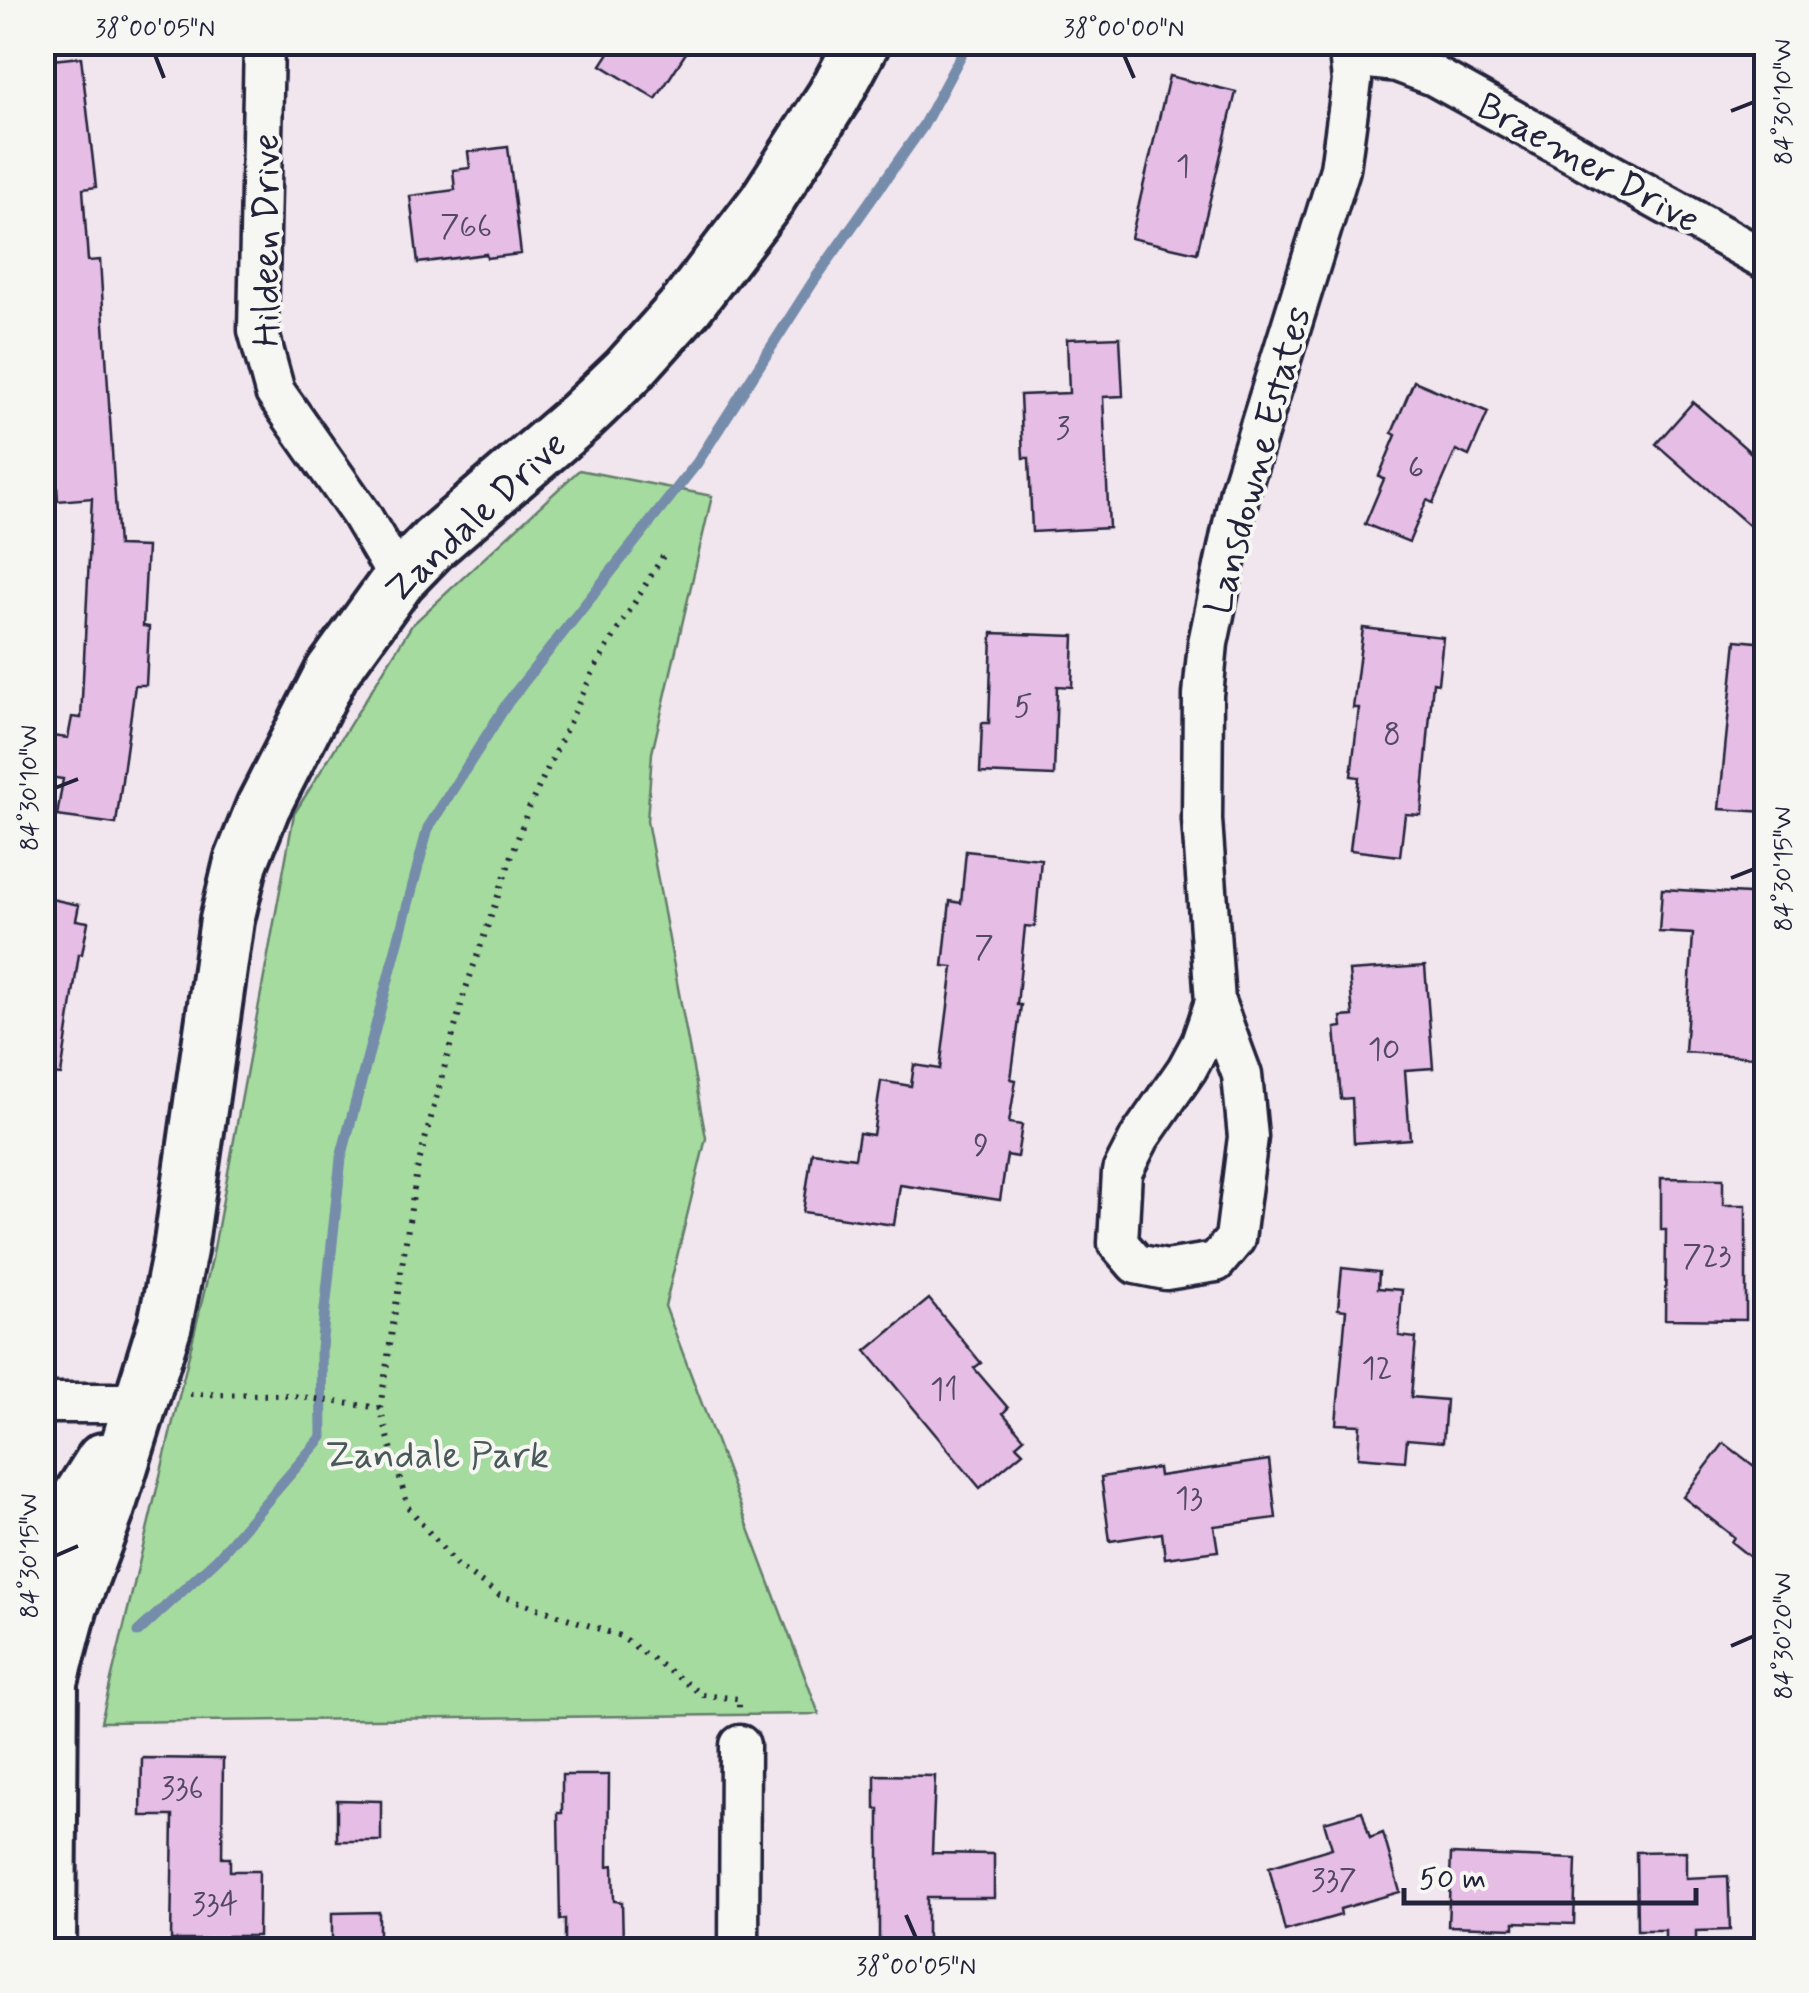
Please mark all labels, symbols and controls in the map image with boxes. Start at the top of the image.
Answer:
text: 38°00'05"N [95,13,215,46]
text: 38°00'00"N [1063,13,1185,46]
text: 84°30'10"W [1768,39,1801,165]
street label: Braemer Drive [1468,83,1708,246]
street label: Hildeen Drive [243,133,292,347]
house number: 1 [1176,146,1190,188]
house number: 766 [440,206,492,248]
street label: Lansdowne Estates [1195,301,1324,620]
house number: 3 [1056,408,1070,450]
street label: Zandale Drive [375,421,578,615]
house number: 6 [1408,447,1424,489]
house number: 5 [1013,686,1033,728]
house number: 8 [1383,714,1401,756]
text: 84°30'10"W [14,725,47,851]
text: 84°30'15"W [1768,807,1801,931]
house number: 7 [974,927,994,969]
house number: 10 [1368,1029,1400,1071]
house number: 9 [973,1125,989,1167]
house number: 723 [1682,1236,1732,1278]
house number: 12 [1361,1348,1393,1390]
house number: 11 [930,1369,958,1411]
park label: Zandale Park [325,1432,549,1481]
house number: 13 [1175,1478,1203,1520]
text: 84°30'15"W [14,1494,47,1618]
text: 84°30'20"W [1768,1573,1801,1699]
house number: 336 [160,1768,204,1810]
scale bar [1404,1843,1696,1905]
house number: 337 [1311,1860,1357,1902]
text: 50 m [1419,1860,1486,1899]
house number: 334 [192,1884,238,1926]
text: 38°00'05"N [856,1951,976,1984]

